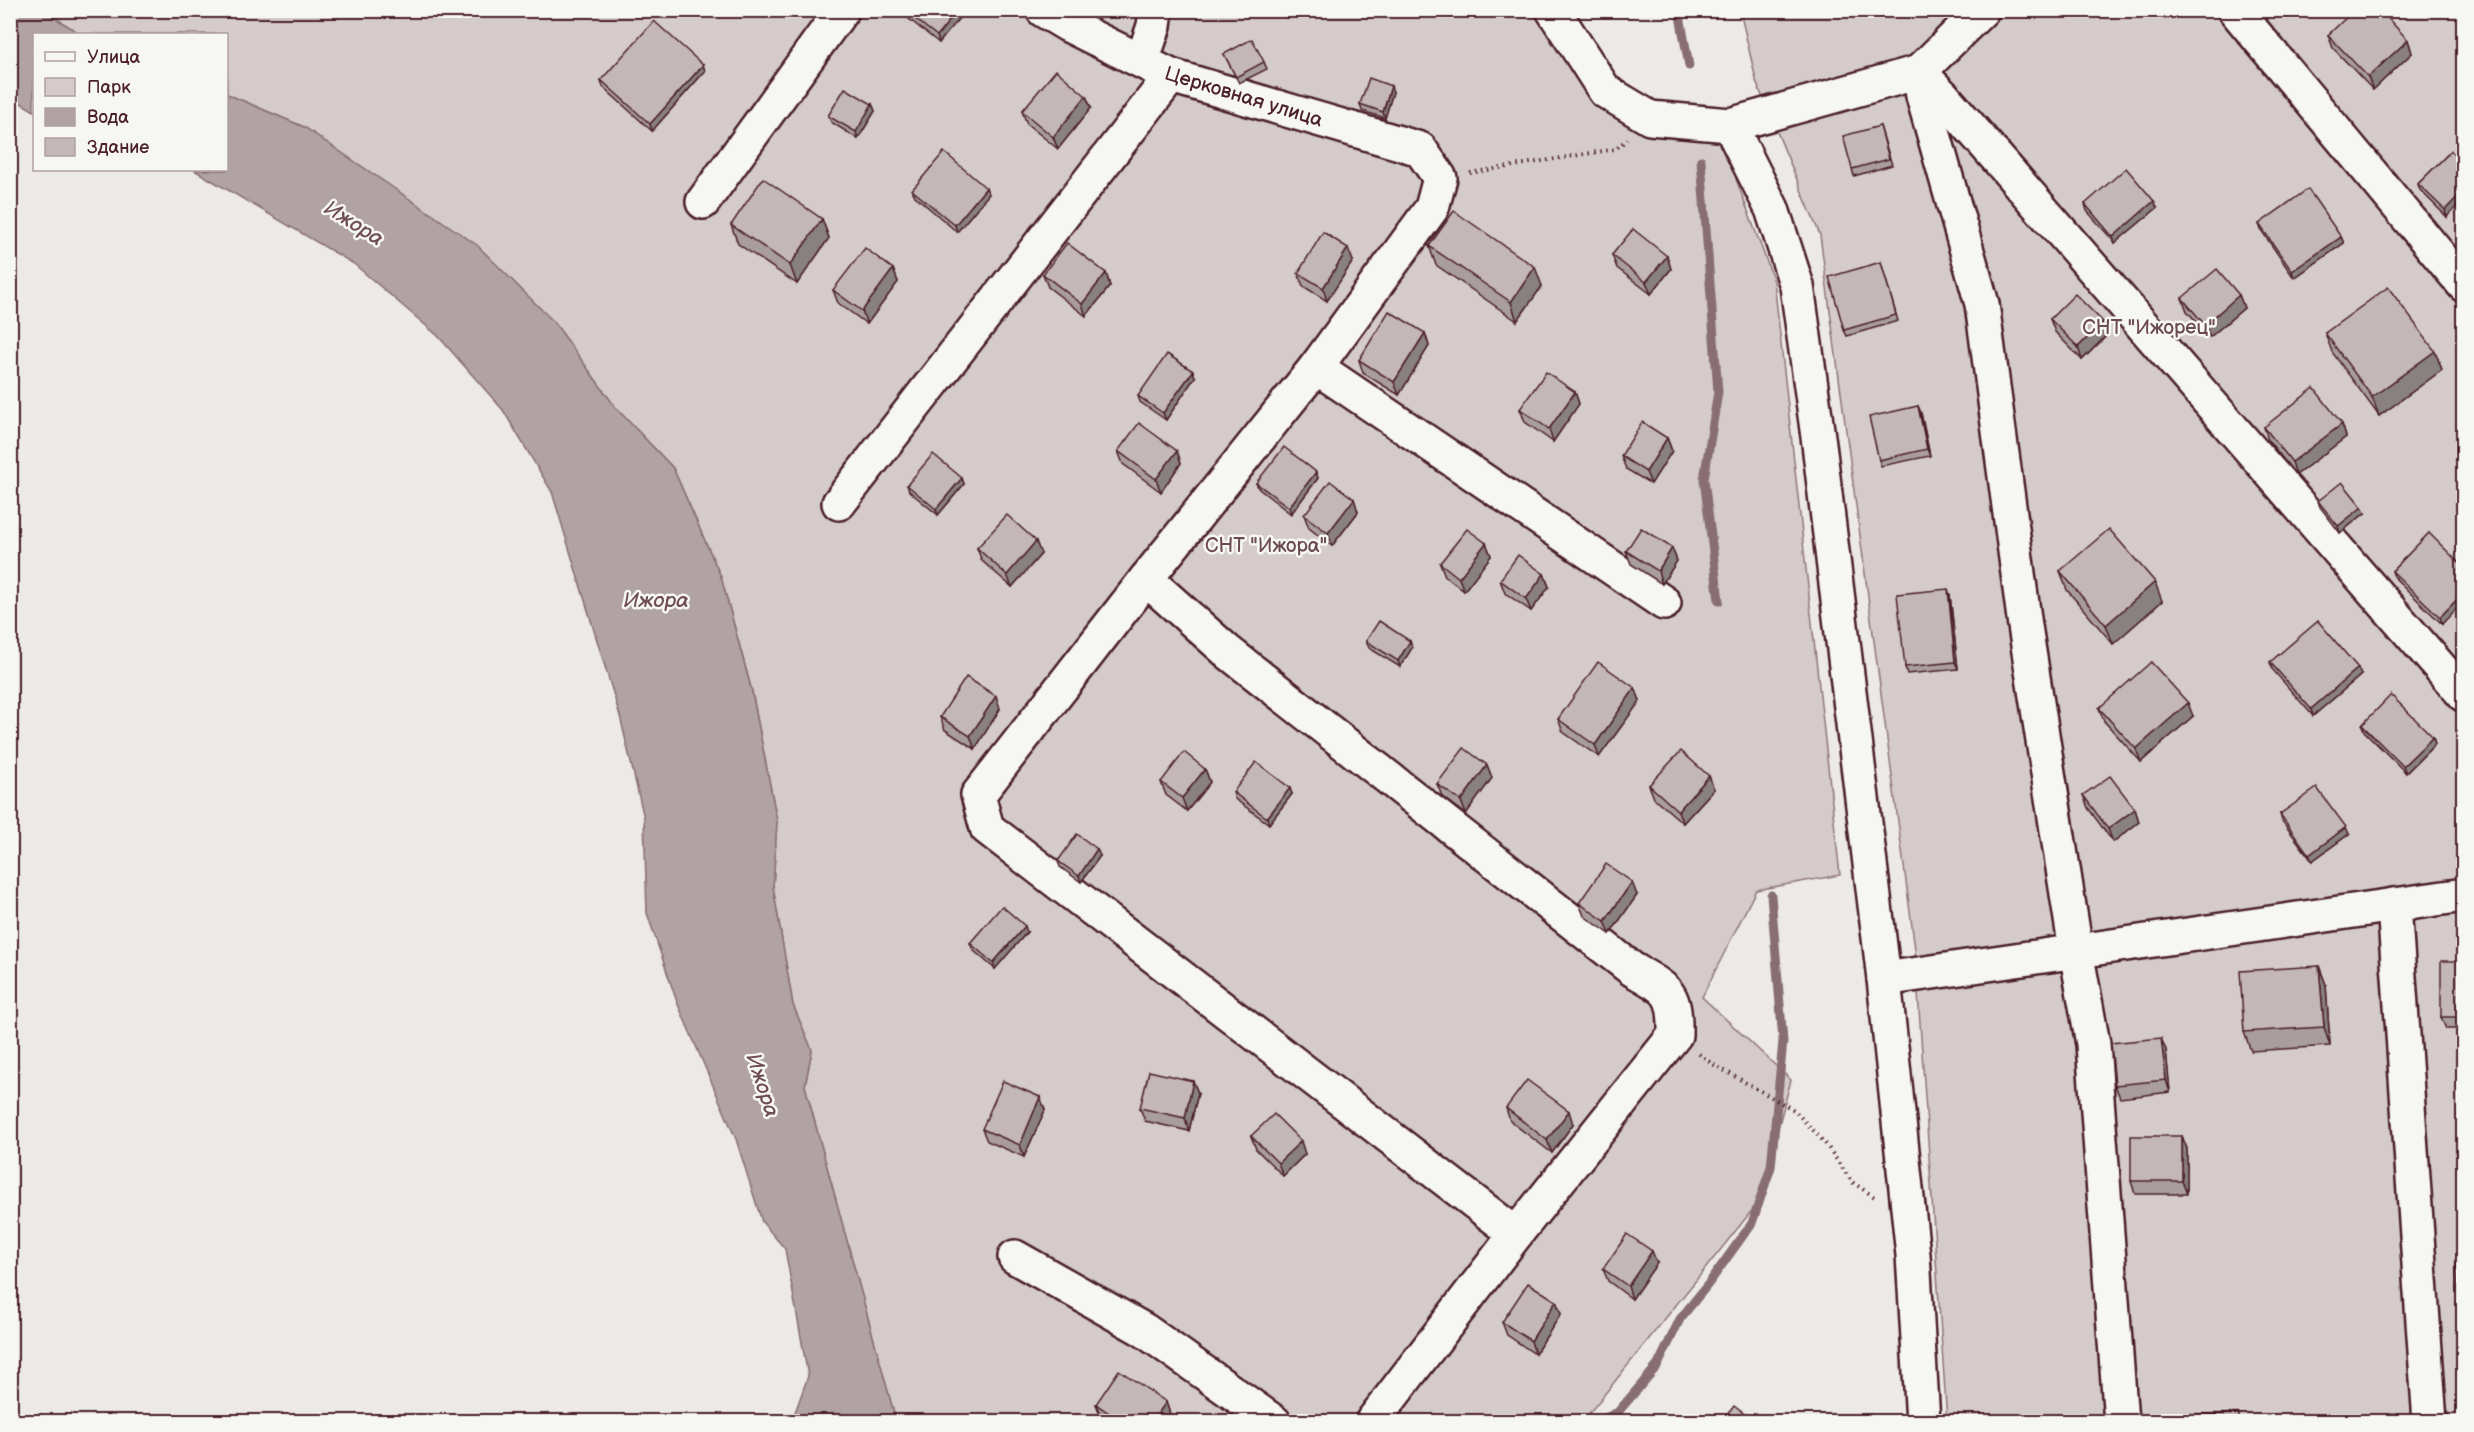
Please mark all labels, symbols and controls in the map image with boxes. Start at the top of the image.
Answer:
legend [33,33,228,171]
text: Улица [87,47,141,68]
street label: Церковная улица [1162,62,1326,132]
text: Парк [87,77,131,98]
text: Вода [87,107,129,128]
text: Здание [87,137,149,158]
water label: Ижора [319,196,388,251]
park label: СНТ "Ижорец" [2082,316,2216,340]
park label: СНТ "Ижора" [1205,534,1327,558]
water label: Ижора [623,588,689,613]
water label: Ижора [741,1050,785,1120]

